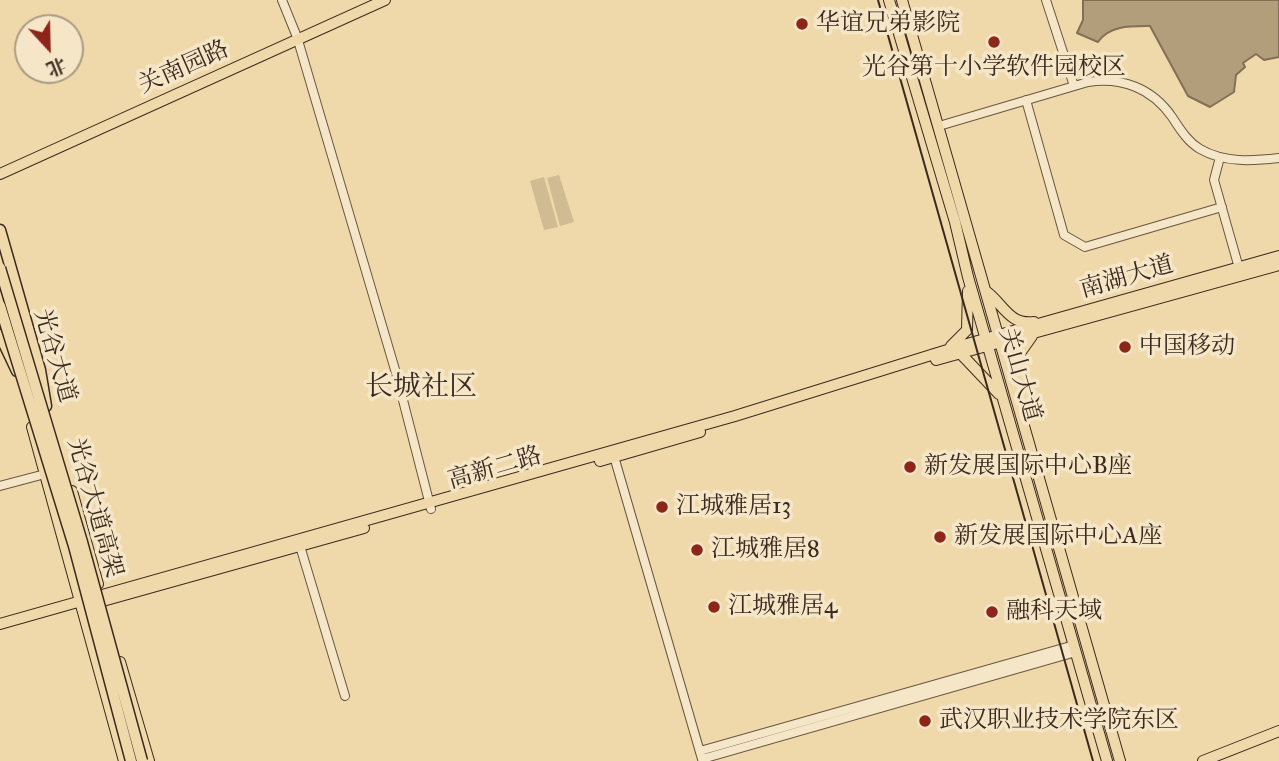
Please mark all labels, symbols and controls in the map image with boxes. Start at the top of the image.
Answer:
place label: 华谊兄弟影院 [816,10,960,38]
north arrow [14,14,84,84]
marker: 华谊兄弟影院 [794,16,810,32]
marker: 光谷第十小学软件园校区 [986,34,1002,50]
street label: 关南园路 [134,35,234,101]
text: 北 [43,53,69,81]
place label: 光谷第十小学软件园校区 [862,54,1126,82]
street label: 南湖大道 [1077,251,1177,305]
street label: 光谷大道 [27,306,81,406]
street label: 关山大道 [992,325,1046,425]
place label: 中国移动 [1139,333,1235,361]
marker: 中国移动 [1117,339,1133,355]
district label: 长城社区 [365,371,477,405]
street label: 光谷大道高架 [60,435,128,581]
street label: 高新二路 [445,442,545,496]
place label: 新发展国际中心B座 [924,453,1132,481]
marker: 新发展国际中心B座 [902,459,918,475]
place label: 江城雅居13 [676,493,791,521]
marker: 江城雅居13 [654,499,670,515]
place label: 新发展国际中心A座 [954,523,1162,551]
marker: 新发展国际中心A座 [932,529,948,545]
place label: 江城雅居8 [711,536,820,564]
marker: 江城雅居8 [689,542,705,558]
place label: 江城雅居4 [728,593,837,621]
place label: 融科天域 [1006,598,1102,626]
marker: 江城雅居4 [706,599,722,615]
marker: 融科天域 [984,604,1000,620]
place label: 武汉职业技术学院东区 [939,707,1179,735]
marker: 武汉职业技术学院东区 [917,713,933,729]

